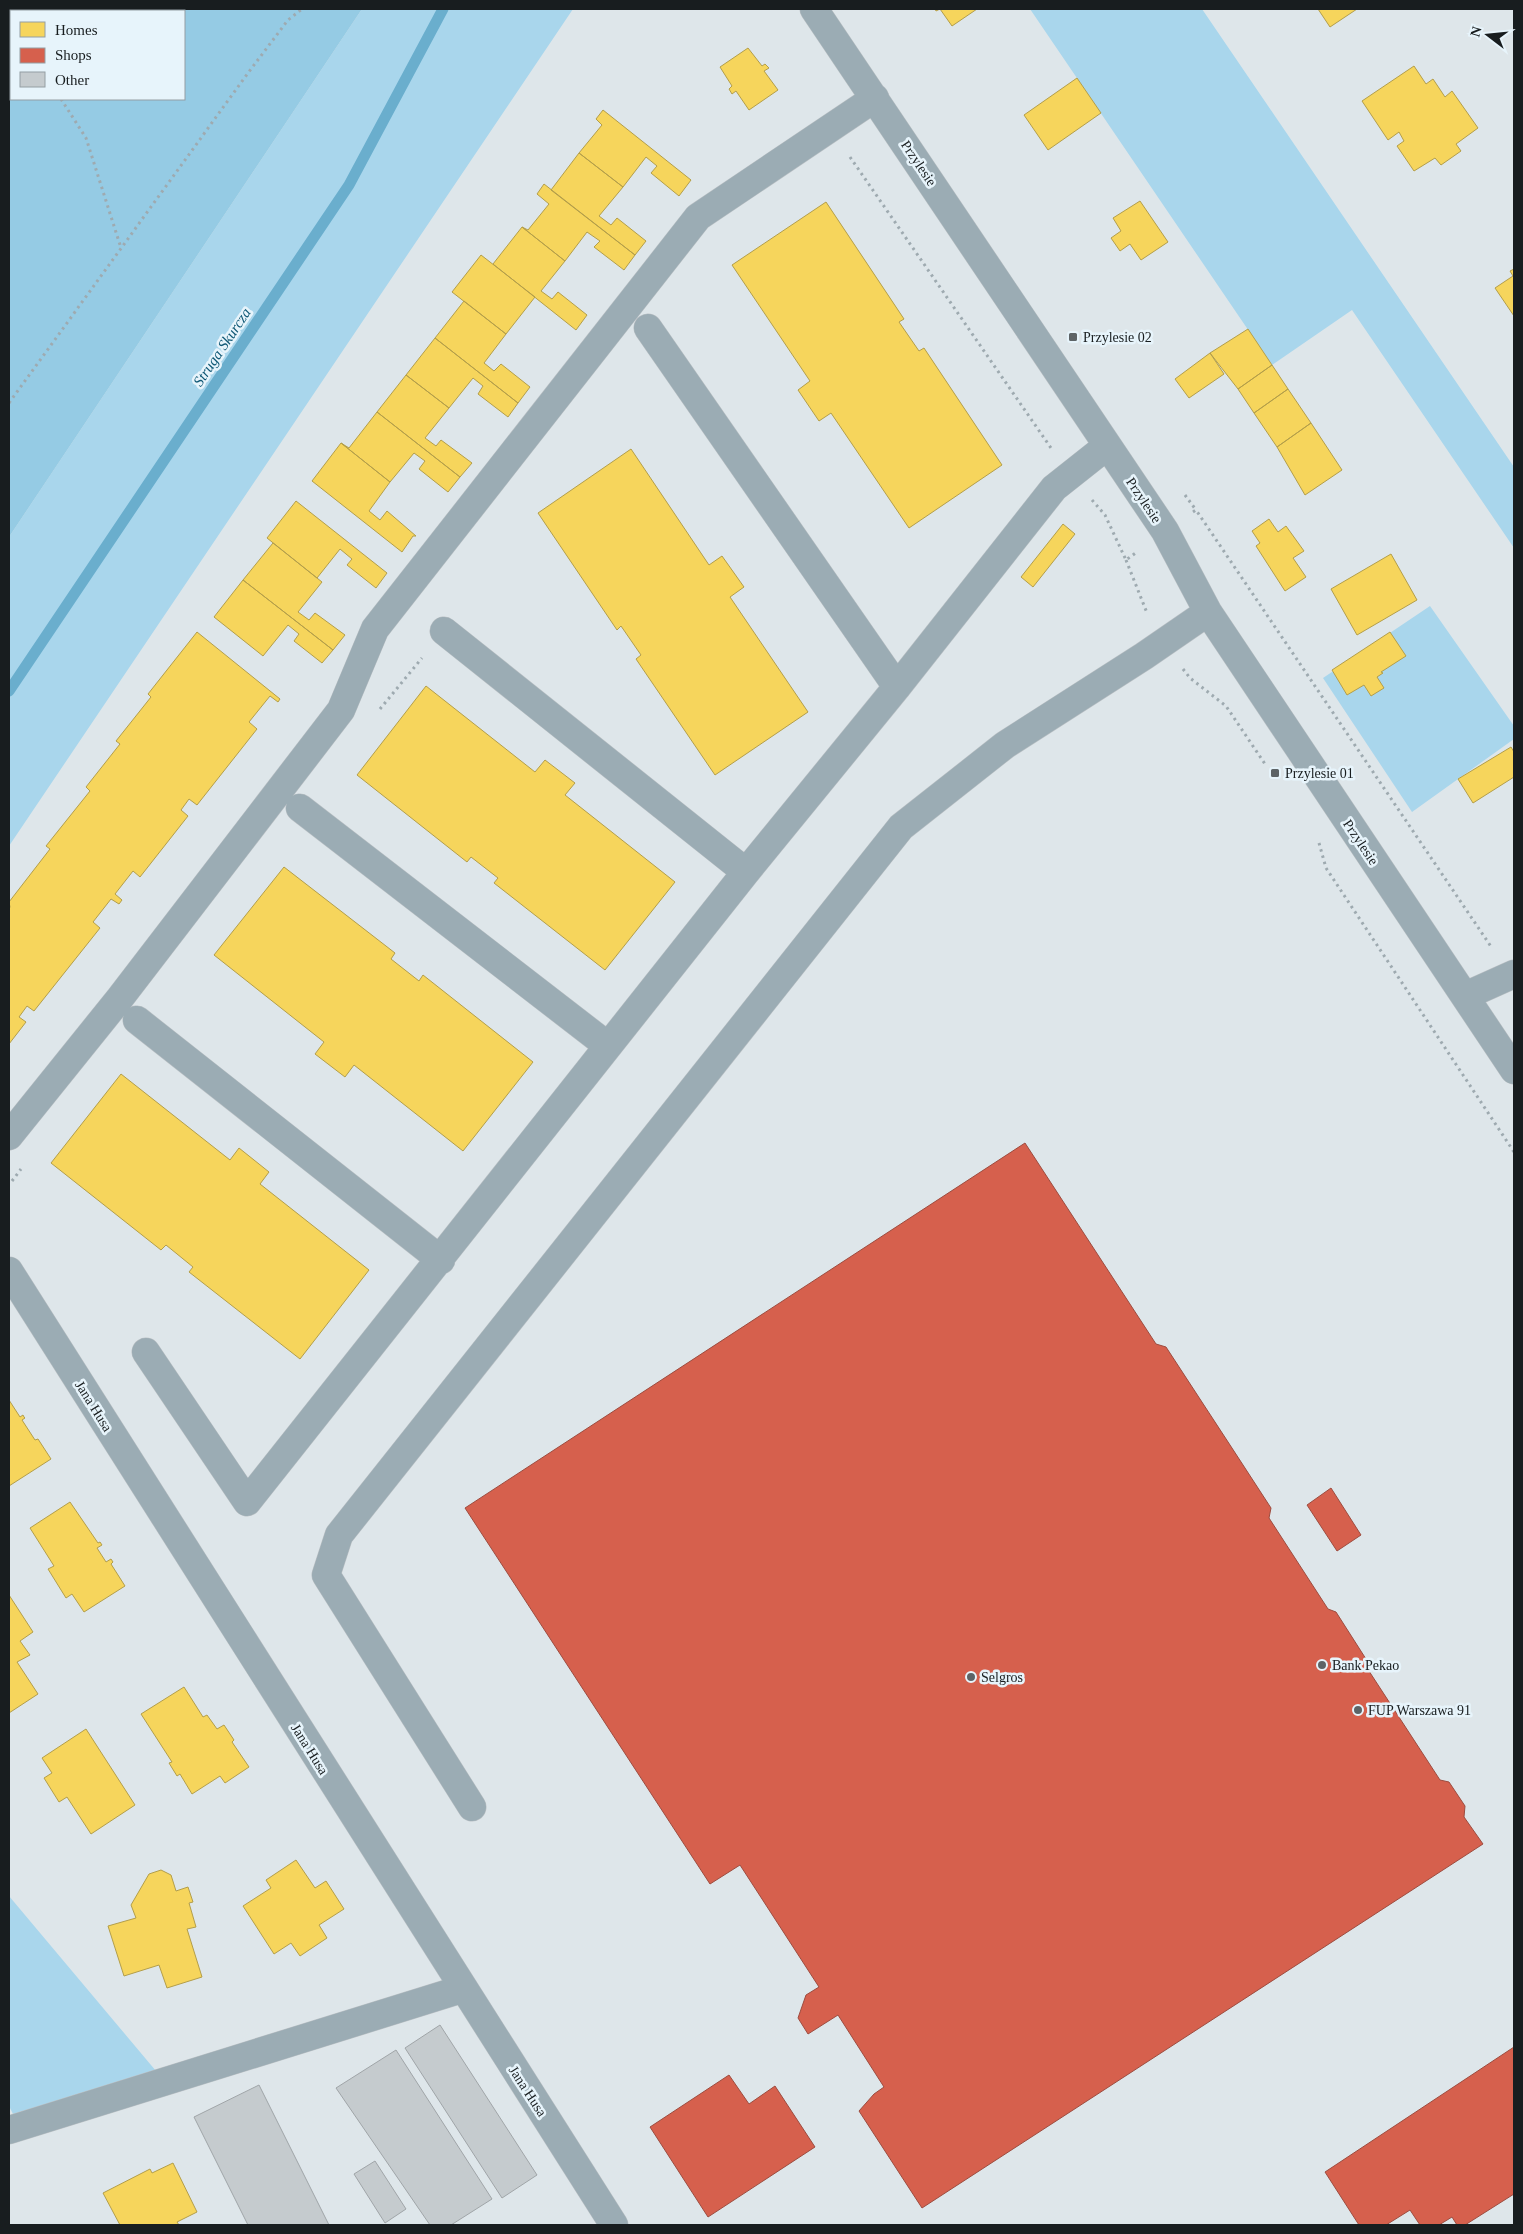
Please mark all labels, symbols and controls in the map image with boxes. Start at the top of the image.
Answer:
legend [10,10,185,100]
north arrow [1463,10,1513,60]
text: Homes [55,22,98,38]
text: N [1467,25,1485,38]
text: Shops [55,47,92,63]
text: Other [55,72,89,88]
street label: Przylesie [898,138,939,189]
water label: Struga Skurcza [190,305,254,389]
place label: Przylesie 02 [1083,330,1152,345]
marker: Przylesie 02 [1067,331,1079,343]
street label: Przylesie [1123,475,1164,526]
place label: Przylesie 01 [1285,766,1354,781]
marker: Przylesie 01 [1269,767,1281,779]
street label: Przylesie [1340,817,1381,868]
street label: Jana Husa [72,1378,115,1435]
place label: Bank Pekao [1332,1658,1399,1673]
marker: Bank Pekao [1316,1659,1328,1671]
place label: Selgros [981,1670,1023,1685]
marker: Selgros [965,1671,977,1683]
place label: FUP Warszawa 91 [1368,1703,1471,1718]
marker: FUP Warszawa 91 [1352,1704,1364,1716]
street label: Jana Husa [288,1721,331,1778]
street label: Jana Husa [506,2063,550,2120]

